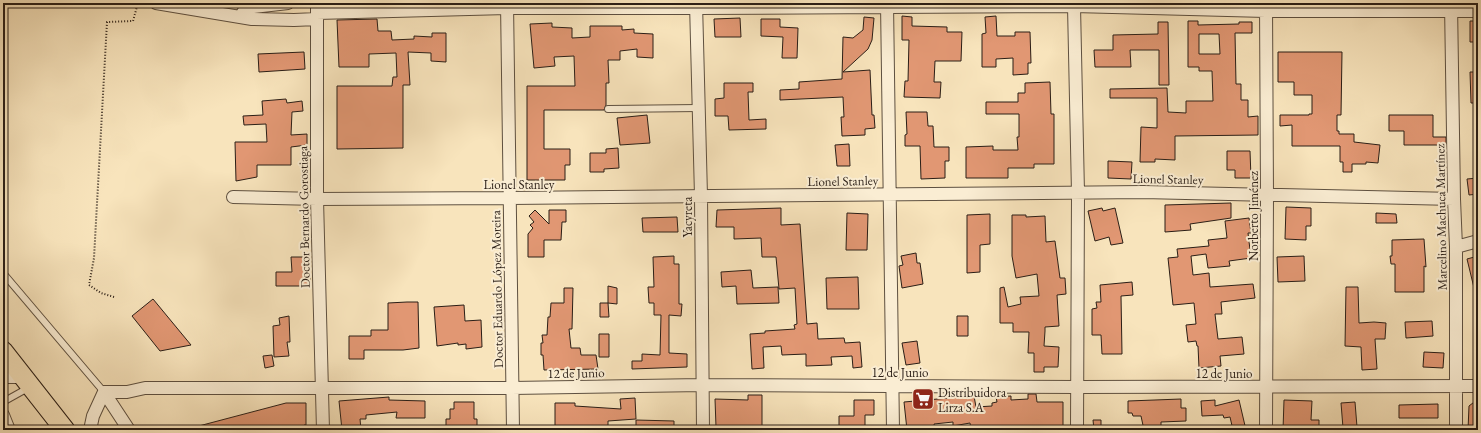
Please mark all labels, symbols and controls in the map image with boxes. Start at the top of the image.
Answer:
street label: Marcelino Machuca Martínez [1431,143,1451,291]
street label: Doctor Bernardo Gorostiaga [294,145,314,288]
street label: Lionel Stanley [1132,170,1204,188]
street label: Norberto Jiménez [1245,171,1262,261]
street label: Lionel Stanley [807,172,879,190]
street label: Lionel Stanley [484,176,555,193]
street label: Yacyreta [679,196,696,237]
street label: Doctor Eduardo López Moreira [487,209,507,368]
street label: 12 de Junio [547,364,605,382]
street label: 12 de Junio [871,364,929,381]
street label: 12 de Junio [1195,365,1253,382]
place label: Distribuidora Lirza S.A [938,384,1007,416]
supermarket icon: Distribuidora Lirza S.A [910,386,936,412]

